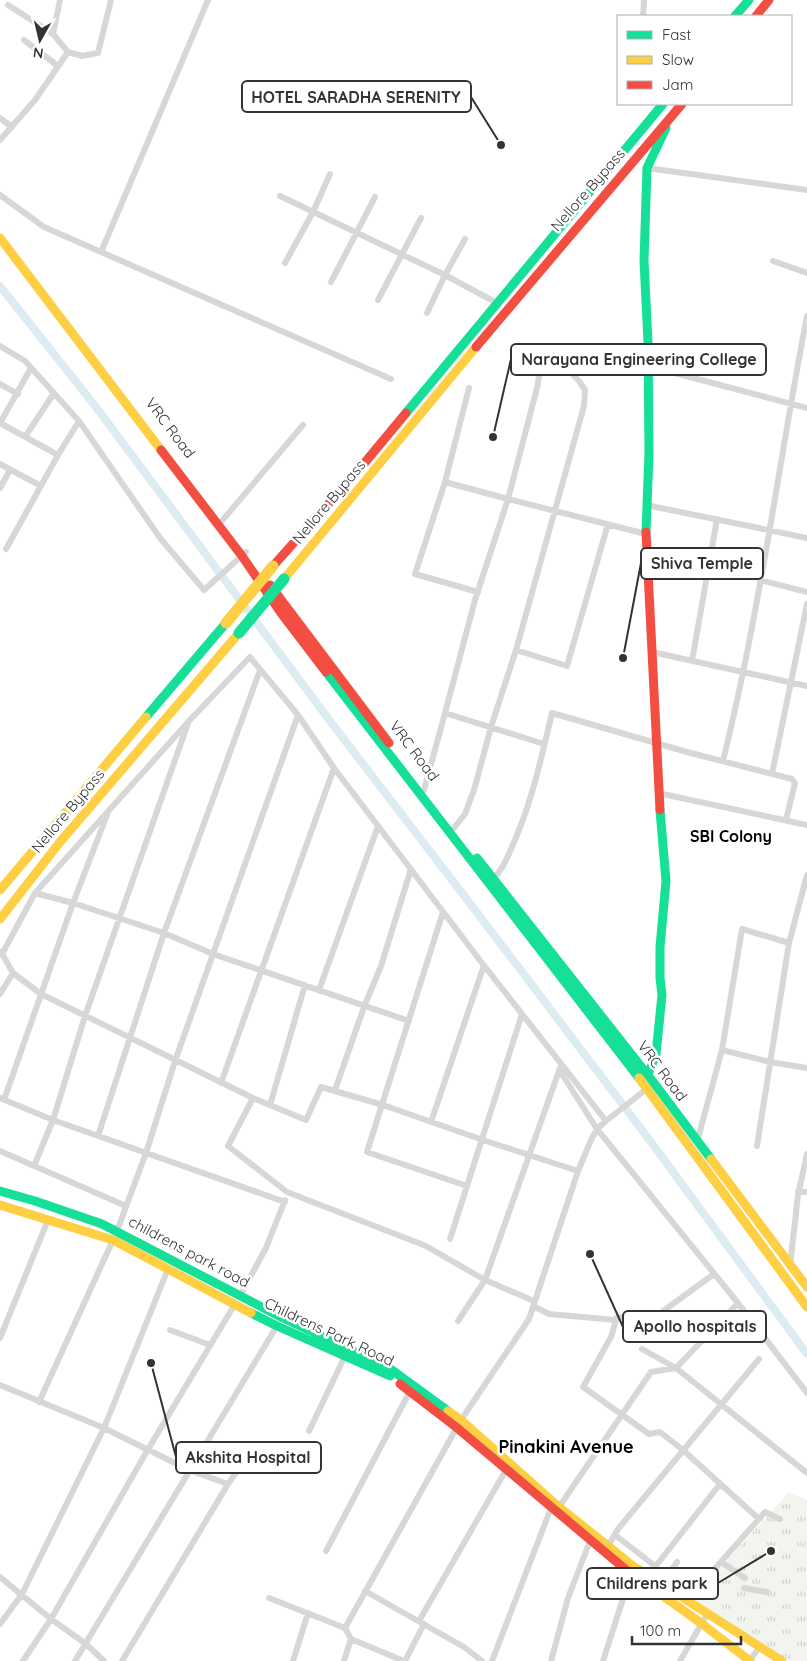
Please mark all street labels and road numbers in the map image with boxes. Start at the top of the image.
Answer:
street label: Nellore Bypass [546,144,629,235]
street label: VRC Road [141,394,199,462]
street label: Nellore Bypass [288,456,369,548]
street label: VRC Road [385,717,443,785]
street label: Nellore Bypass [27,765,108,857]
street label: VRC Road [633,1037,691,1105]
street label: childrens park road [125,1212,253,1291]
street label: Childrens Park Road [261,1293,397,1370]

